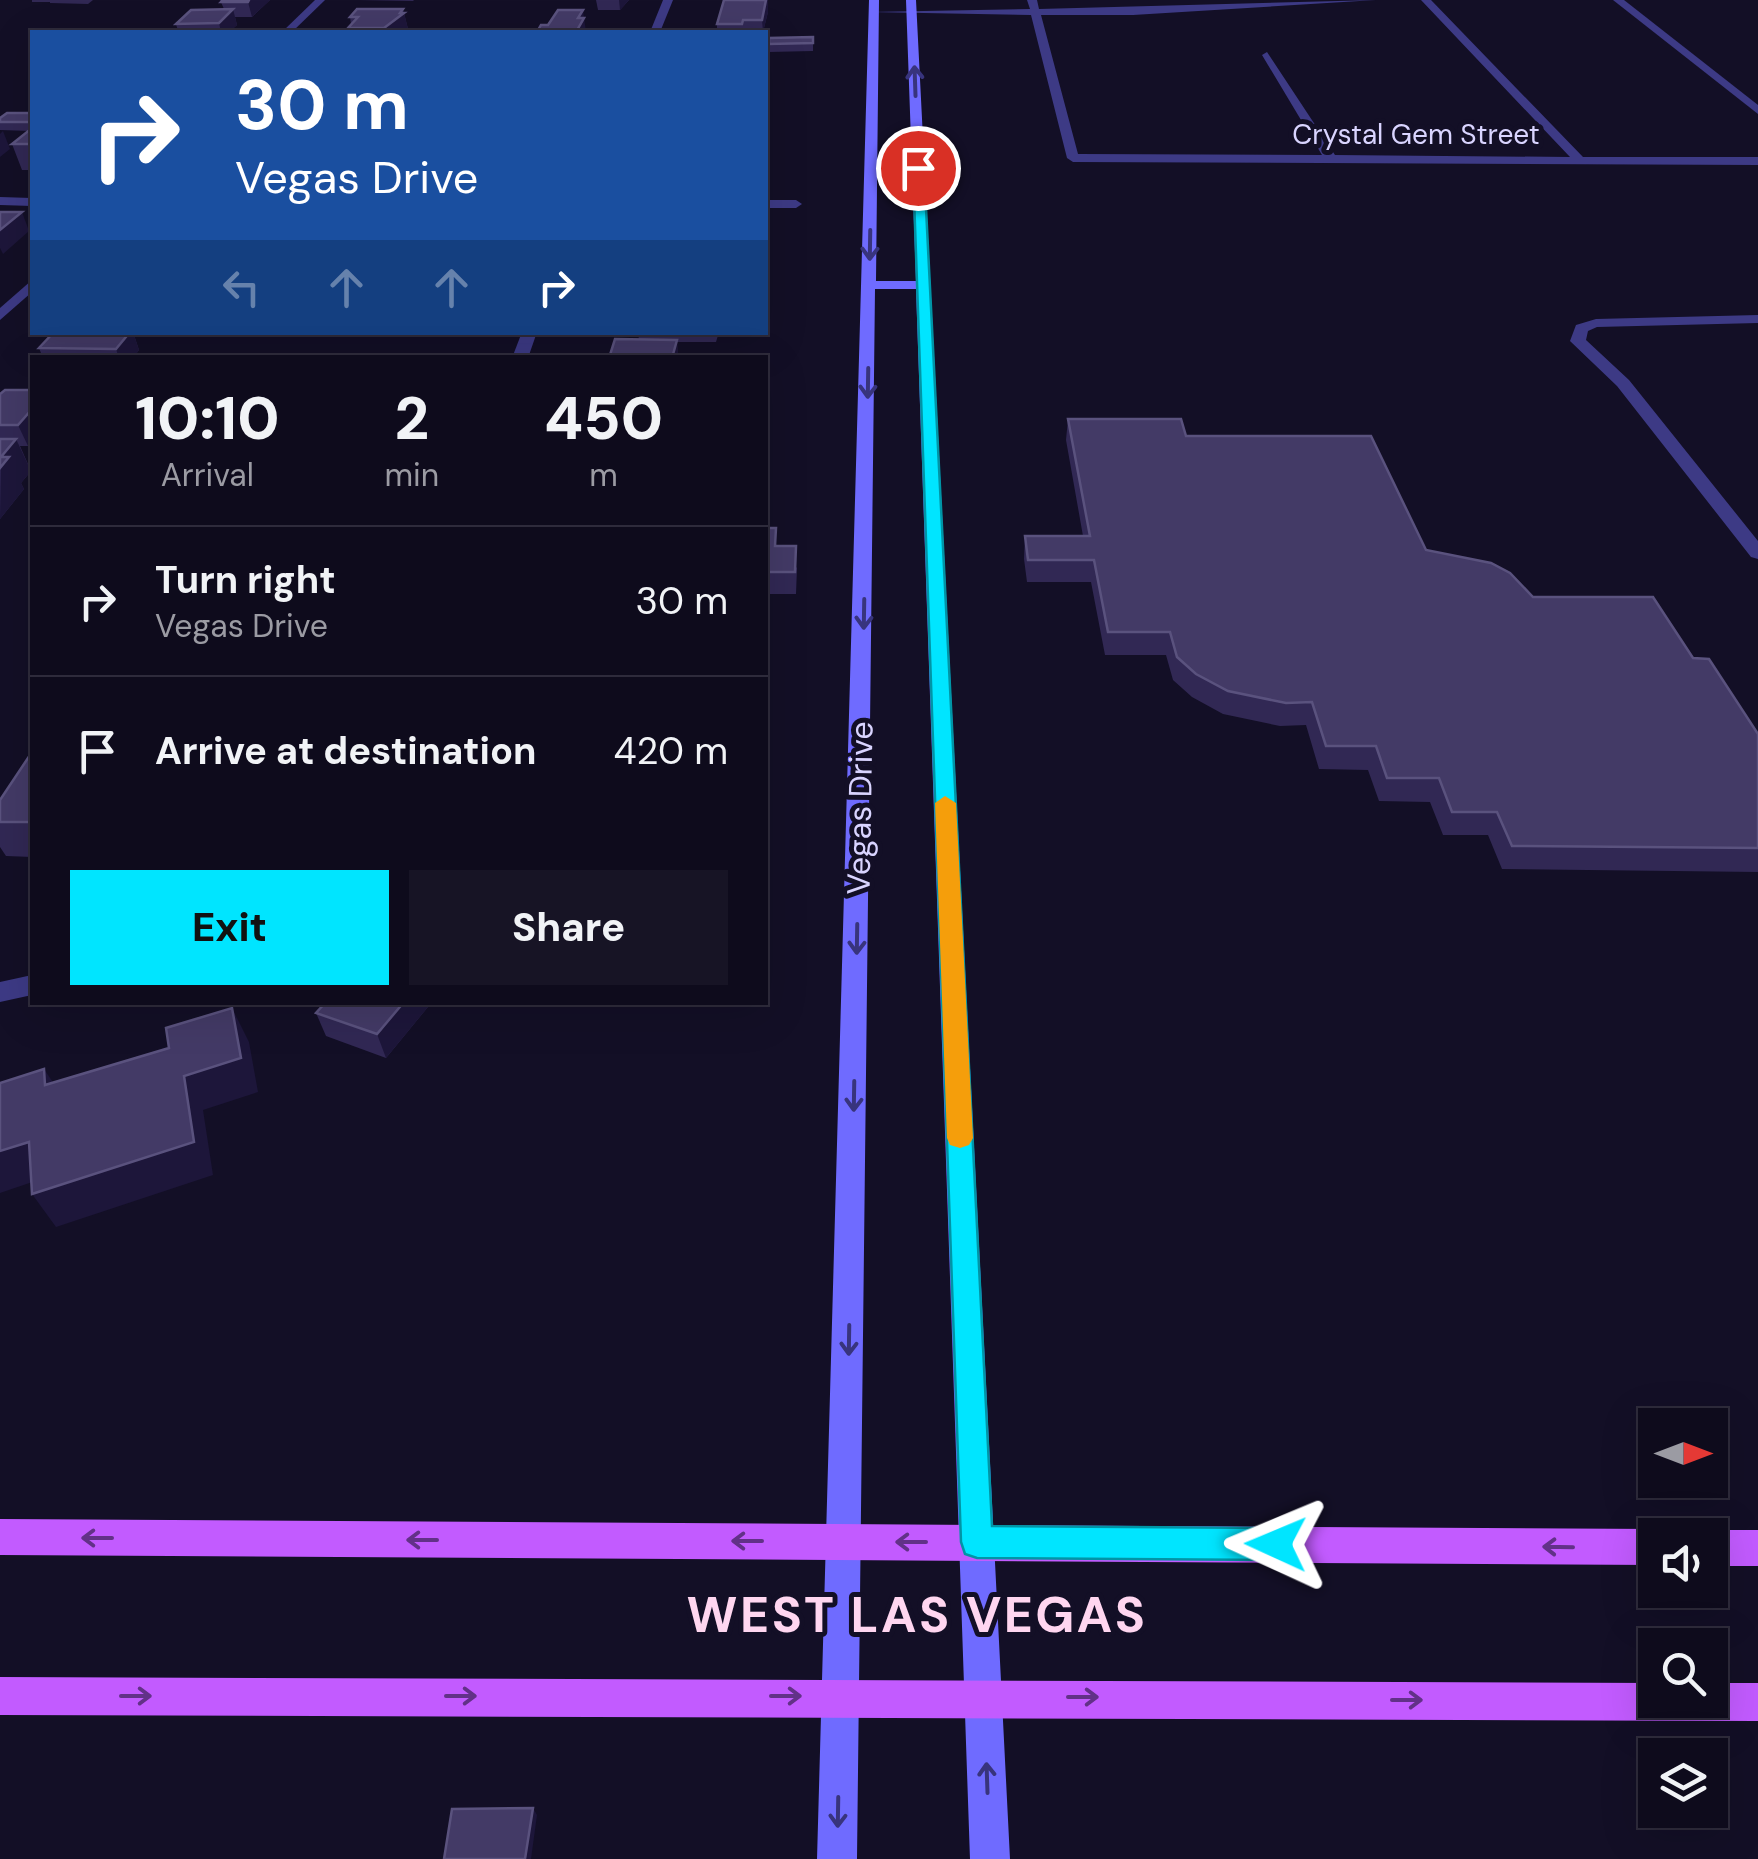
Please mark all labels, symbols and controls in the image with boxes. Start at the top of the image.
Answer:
text: 30 m [235,60,409,151]
one-way arrow [905,65,924,98]
icon: right [70,70,200,200]
street label: Crystal Gem Street [1292,116,1540,153]
pin [876,126,961,211]
icon: arrive [891,141,946,196]
text: Vegas Drive [235,148,478,207]
one-way arrow [861,228,880,260]
icon: left [214,260,269,315]
icon: ahead [319,260,374,315]
icon: ahead [424,260,479,315]
icon: right [529,260,584,315]
one-way arrow [858,366,878,398]
text: 10:10 [135,379,280,458]
text: 2 [394,379,429,458]
text: 450 [544,379,663,458]
text: Arrival [161,454,254,496]
text: min [384,454,439,496]
text: m [589,454,618,496]
text: Turn right [155,555,336,605]
icon: right [70,574,125,629]
text: 30 m [636,576,728,626]
one-way arrow [854,596,874,629]
text: Vegas Drive [155,605,328,647]
street label: Vegas Drive [837,721,883,895]
icon: arrive [70,724,125,779]
text: Arrive at destination [155,726,537,776]
text: 420 m [613,726,728,776]
button: Exit [70,870,389,985]
button: Share [409,870,728,985]
one-way arrow [848,922,867,954]
one-way arrow [844,1080,863,1112]
one-way arrow [839,1324,858,1356]
north arrow [1638,1408,1728,1498]
map controls [1638,1408,1728,1828]
position arrow [1224,1492,1328,1596]
button: sound [1638,1518,1728,1608]
one-way arrow [82,1528,114,1548]
one-way arrow [407,1530,440,1550]
one-way arrow [732,1532,764,1550]
one-way arrow [895,1532,928,1552]
one-way arrow [1542,1537,1574,1556]
district label: WEST LAS VEGAS [687,1582,1147,1648]
button: search [1638,1628,1728,1718]
one-way arrow [120,1686,152,1706]
one-way arrow [444,1686,477,1706]
one-way arrow [770,1686,802,1706]
one-way arrow [1066,1688,1098,1706]
one-way arrow [1390,1690,1423,1710]
button: layers [1638,1738,1728,1828]
one-way arrow [978,1762,997,1794]
one-way arrow [829,1796,848,1828]

